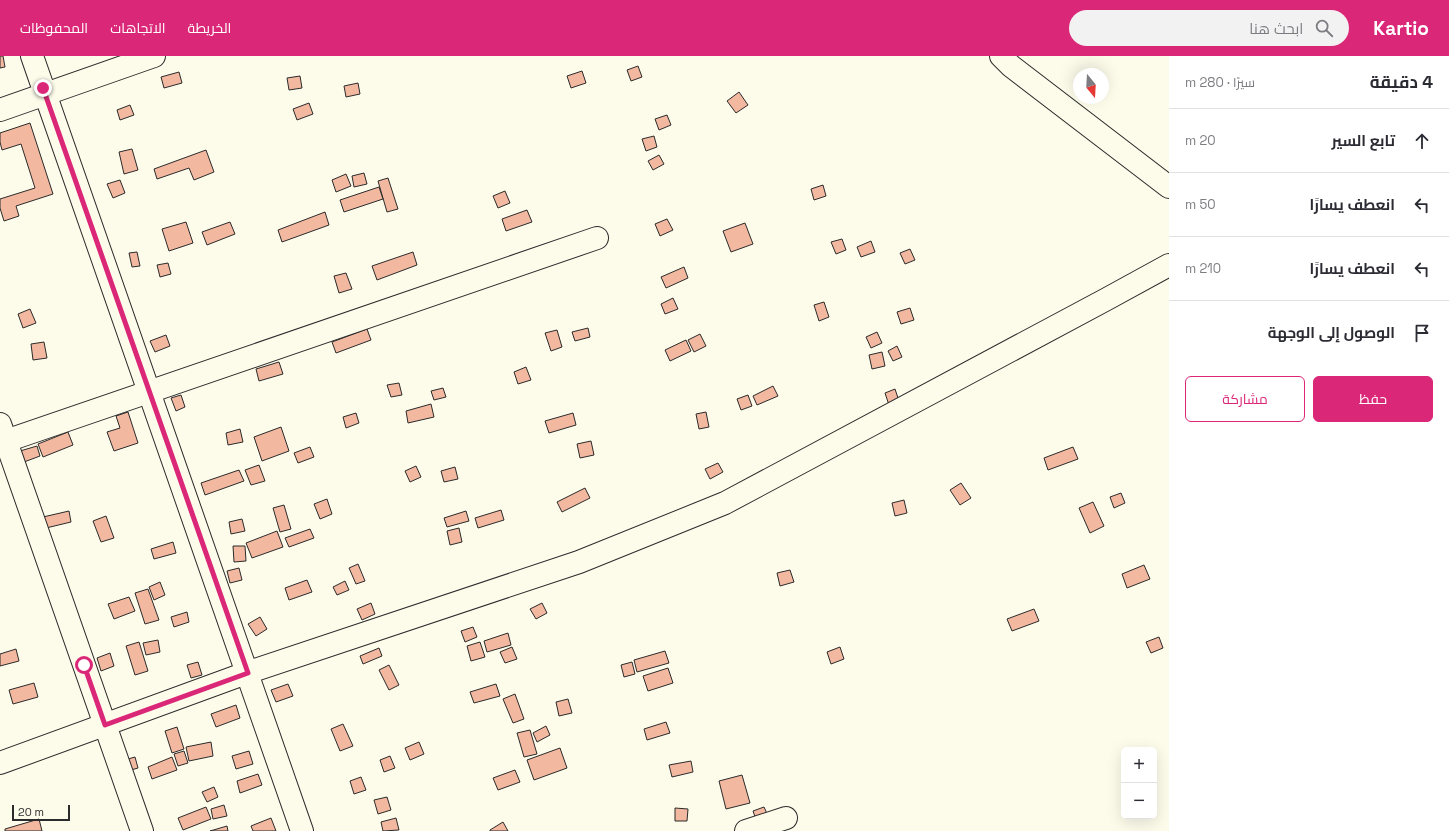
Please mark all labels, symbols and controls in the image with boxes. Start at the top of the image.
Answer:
search box [1069,10,1349,46]
text: Kartio [1373,16,1429,41]
icon: search [1313,17,1335,39]
text: المحفوظات [20,19,88,37]
text: الاتجاهات [110,19,166,37]
text: الخريطة [188,19,231,37]
text: ابحث هنا [1249,19,1303,38]
north arrow [1073,68,1109,104]
text: 4 دقيقة [1370,71,1433,93]
text: سيرًا · 280 m [1185,74,1255,91]
route end [34,79,52,97]
icon: ahead [1411,130,1433,152]
text: تابع السير [1332,131,1395,150]
text: 20 m [1185,132,1216,149]
icon: left [1411,194,1433,216]
text: انعطف يسارًا [1309,195,1395,214]
text: 50 m [1185,196,1216,213]
icon: left [1411,258,1433,280]
text: انعطف يسارًا [1309,259,1395,278]
text: 210 m [1185,260,1221,277]
icon: arrive [1411,322,1433,344]
text: الوصول إلى الوجهة [1268,323,1395,342]
button: مشاركة [1185,376,1305,422]
button: حفظ [1313,376,1433,422]
route start [75,656,93,674]
map controls [1121,747,1157,819]
button: + [1121,747,1157,783]
button: − [1121,783,1157,819]
scale bar [12,803,70,822]
text: 20 m [18,805,44,819]

